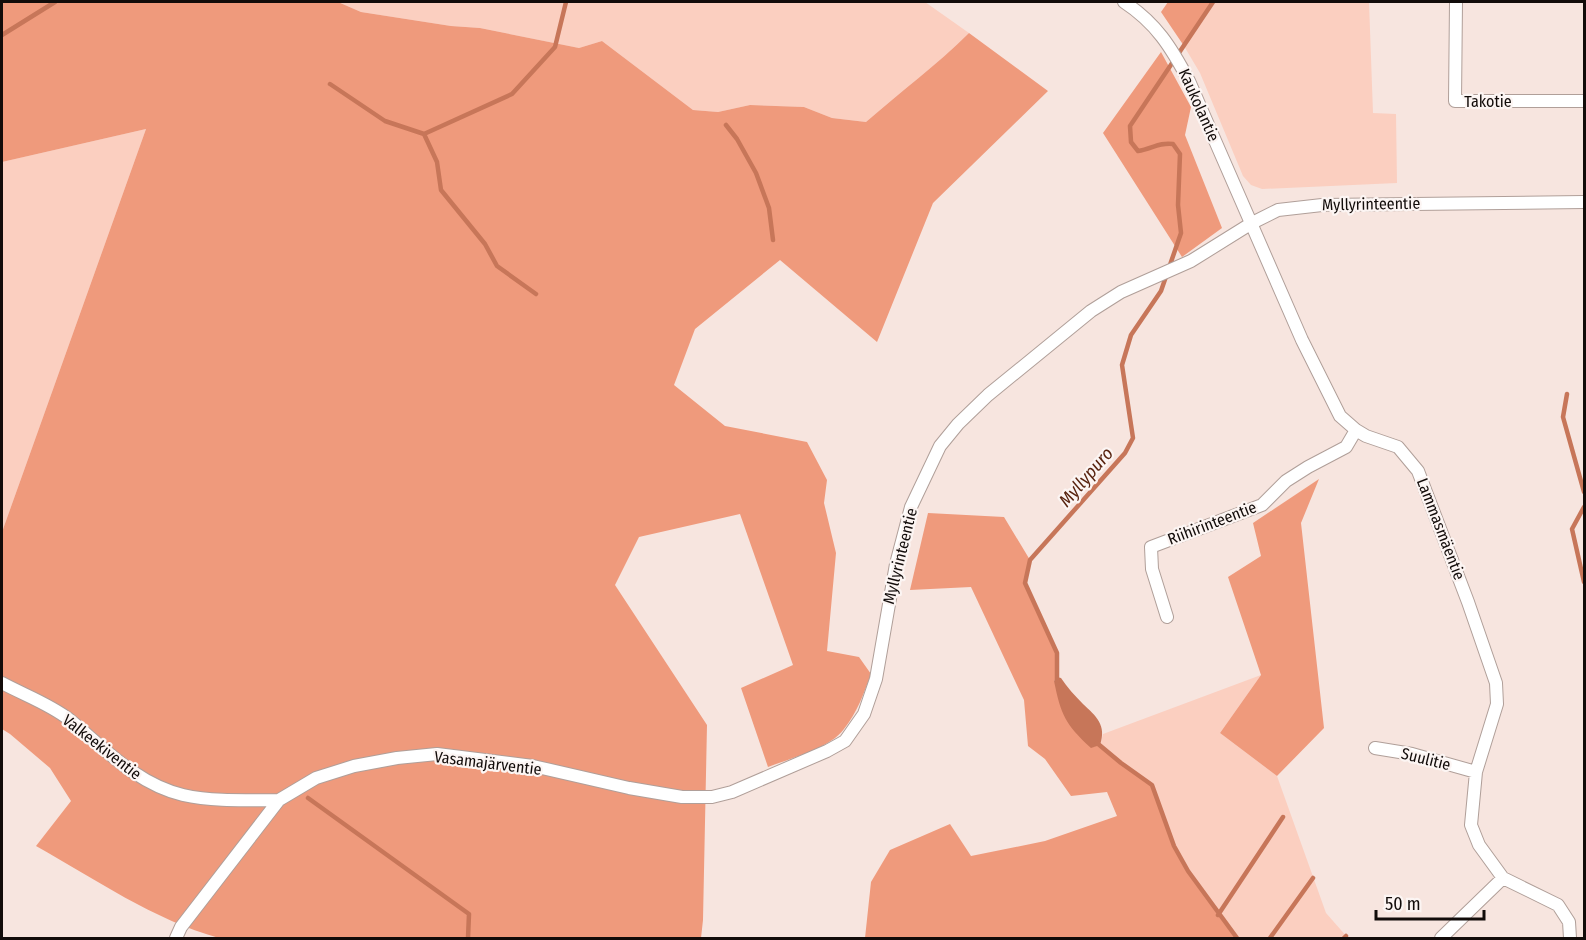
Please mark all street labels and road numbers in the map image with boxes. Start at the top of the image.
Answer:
street label: Kaukolantie [1174,66,1224,145]
street label: Takotie [1464,92,1512,111]
street label: Myllyrinteentie [1322,194,1420,214]
street label: Lammasmäentie [1413,475,1469,583]
street label: Riihirinteentie [1165,497,1259,549]
street label: Myllyrinteentie [879,506,921,606]
street label: Valkeekiventie [59,710,145,784]
street label: Suulitie [1399,744,1453,774]
street label: Vasamajärventie [433,747,543,779]

